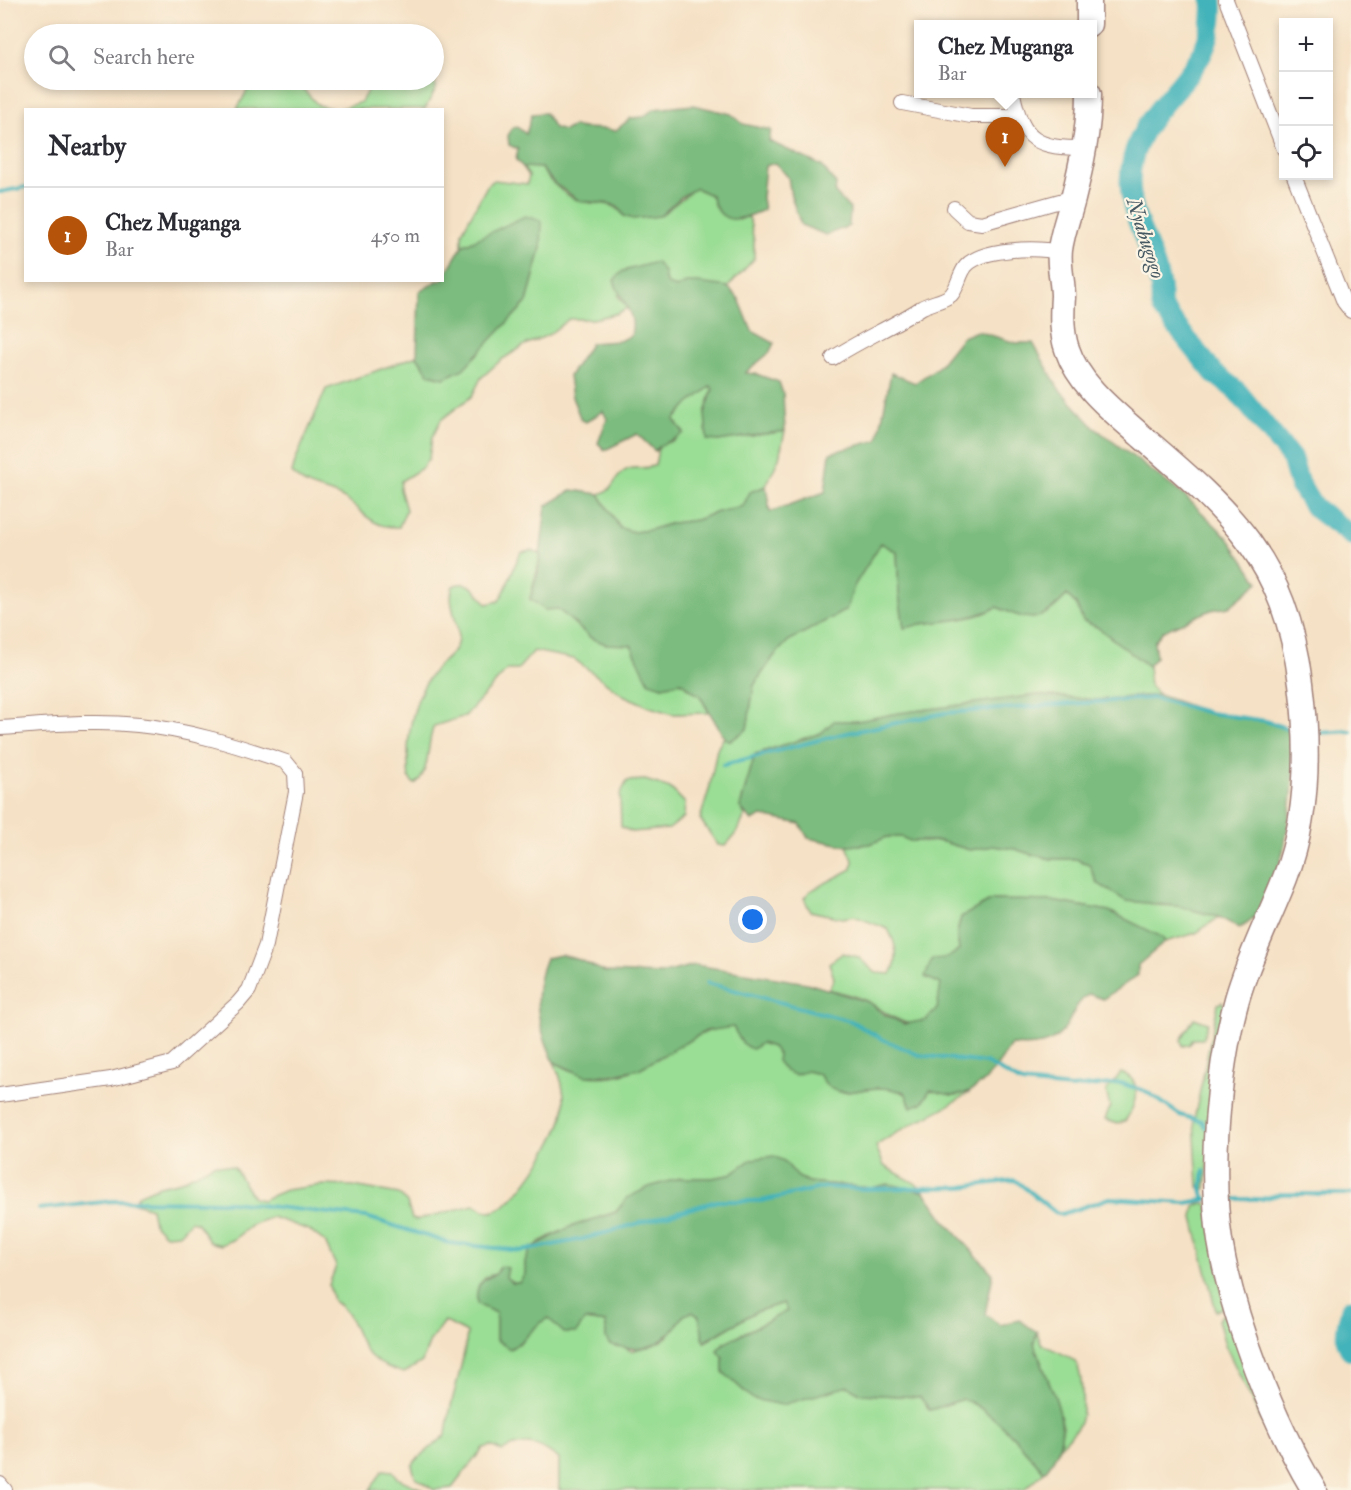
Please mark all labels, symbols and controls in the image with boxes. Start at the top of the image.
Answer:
map controls [1279,18,1333,180]
button: + [1279,18,1333,72]
popup [914,20,1097,98]
search box [24,24,444,90]
text: Chez Muganga [938,33,1073,61]
icon: search [45,41,78,74]
text: Search here [93,43,195,71]
text: Bar [938,61,967,86]
button: − [1279,72,1333,126]
pin: 1 [986,118,1024,167]
button: locate [1279,126,1333,180]
text: Nearby [48,131,126,163]
water label: Nyabugogo [1120,193,1171,282]
text: Chez Muganga [105,209,241,237]
text: 1 [64,223,71,248]
text: 450 m [371,223,420,248]
text: Bar [105,237,134,262]
your location [738,905,767,934]

